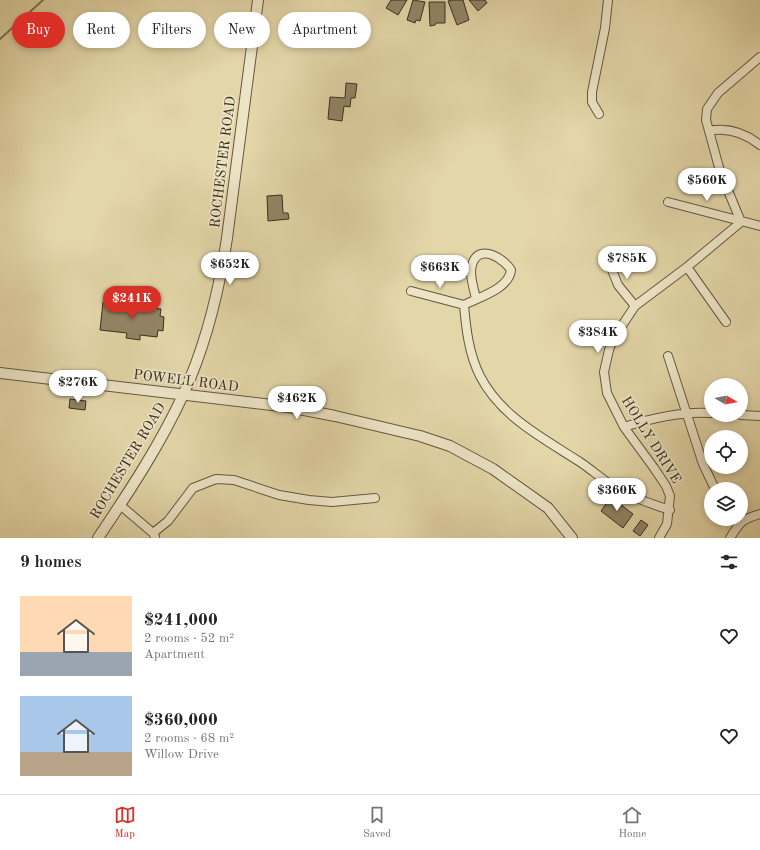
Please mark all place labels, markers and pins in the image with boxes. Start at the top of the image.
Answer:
pin: $560K [679,168,735,202]
pin: $785K [599,246,655,280]
pin: $652K [202,252,258,286]
pin: $663K [412,255,468,289]
pin: $241K [104,286,160,320]
pin: $384K [570,320,626,354]
pin: $276K [50,370,106,404]
pin: $462K [269,386,325,420]
pin: $360K [589,478,645,512]

